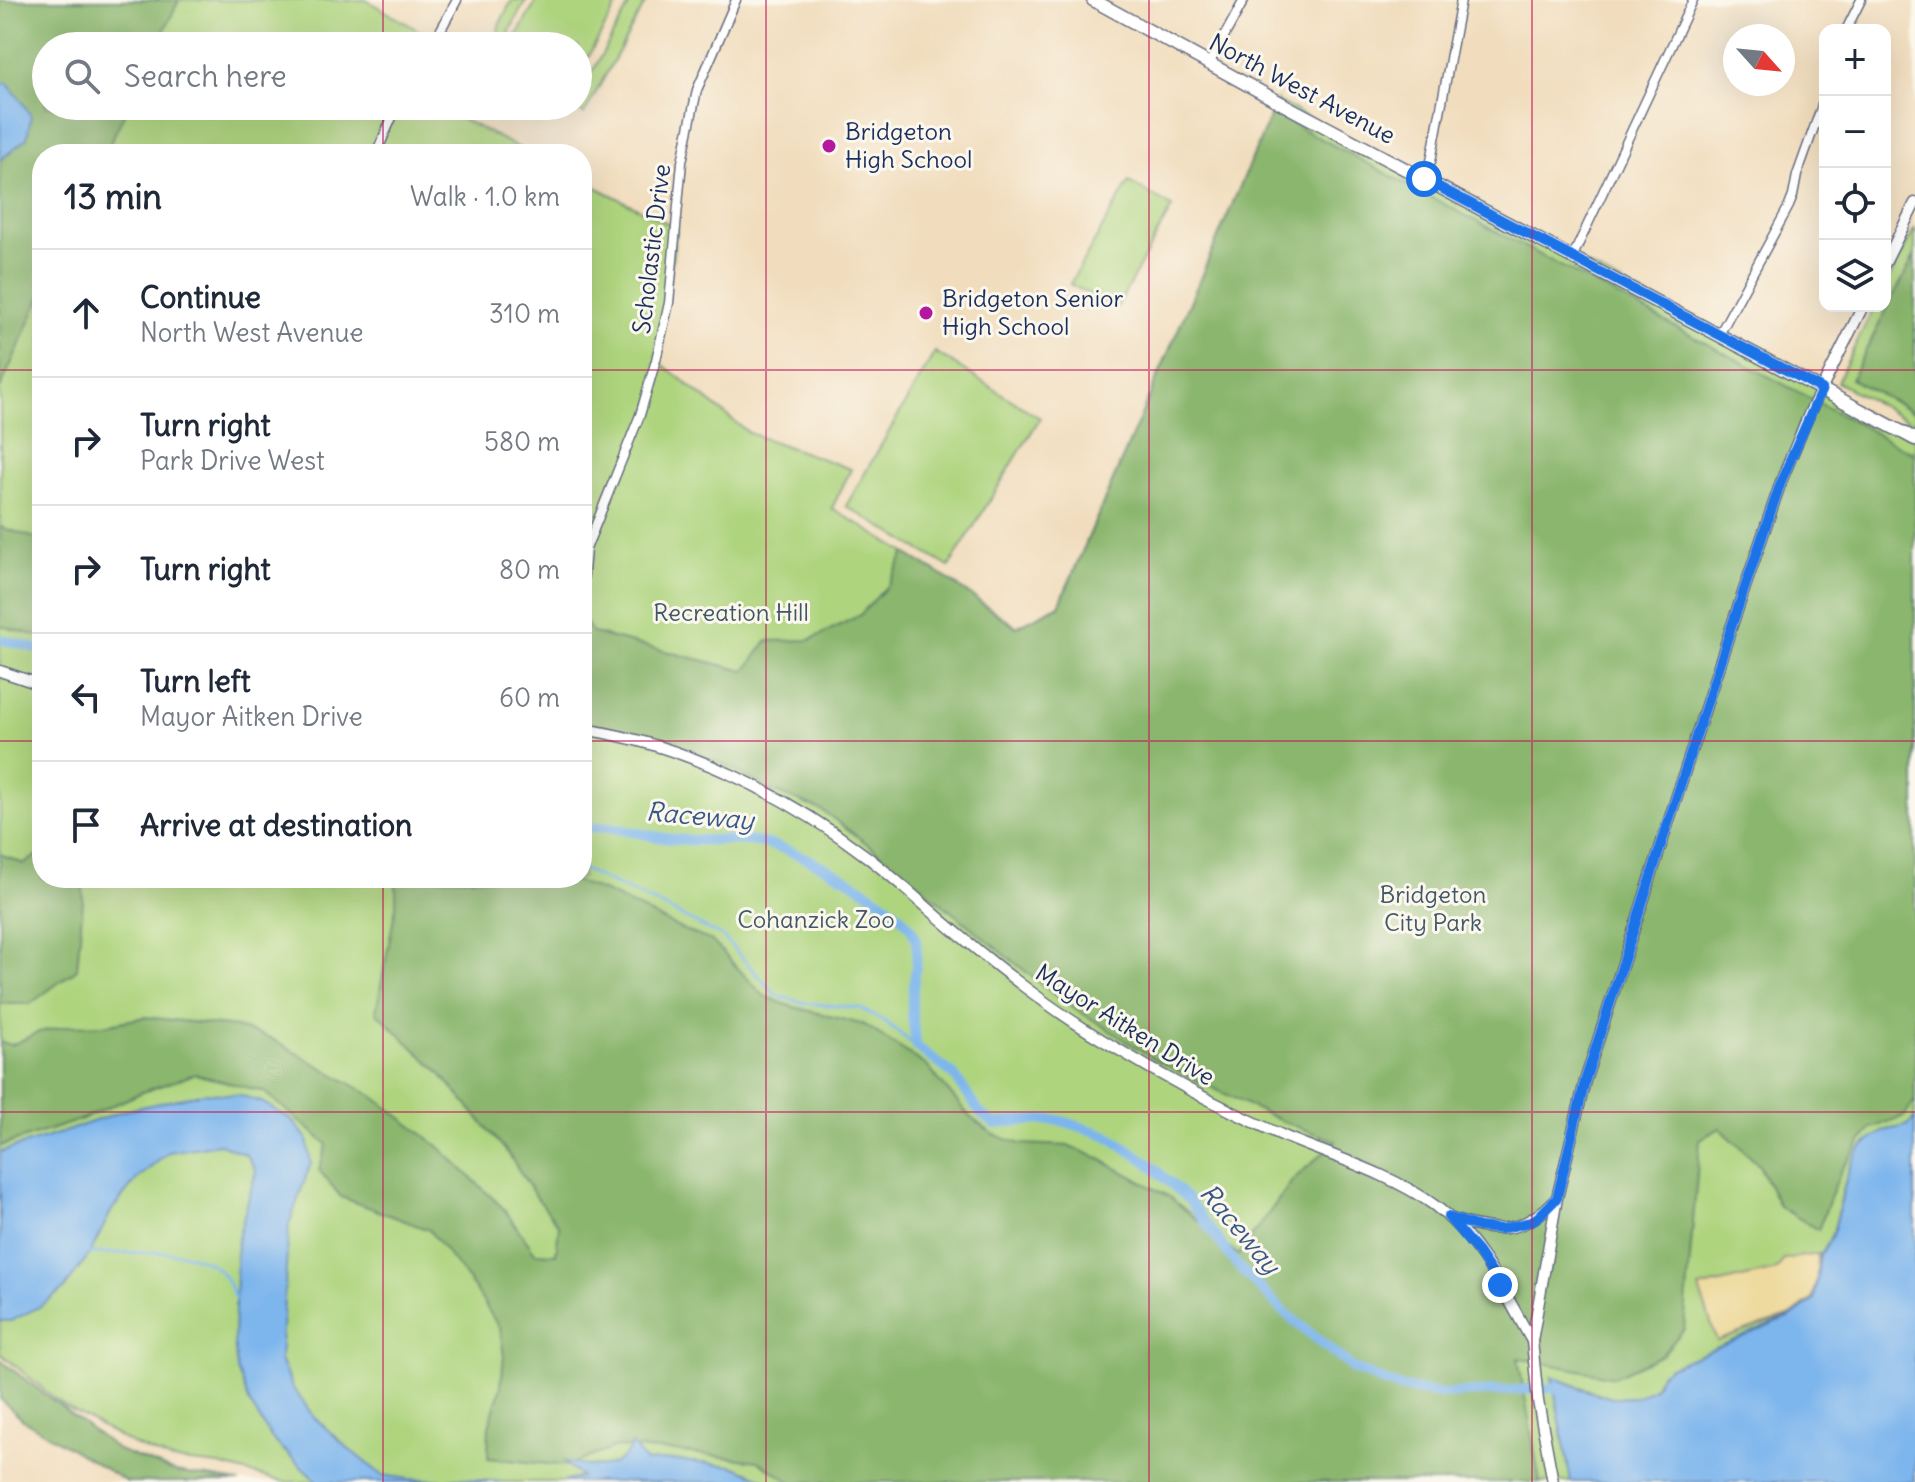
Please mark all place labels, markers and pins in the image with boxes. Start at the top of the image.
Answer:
place label: Bridgeton High School [845,116,972,174]
marker: Bridgeton High School [820,137,838,155]
place label: Bridgeton Senior High School [942,283,1124,341]
marker: Bridgeton Senior High School [917,304,935,322]

